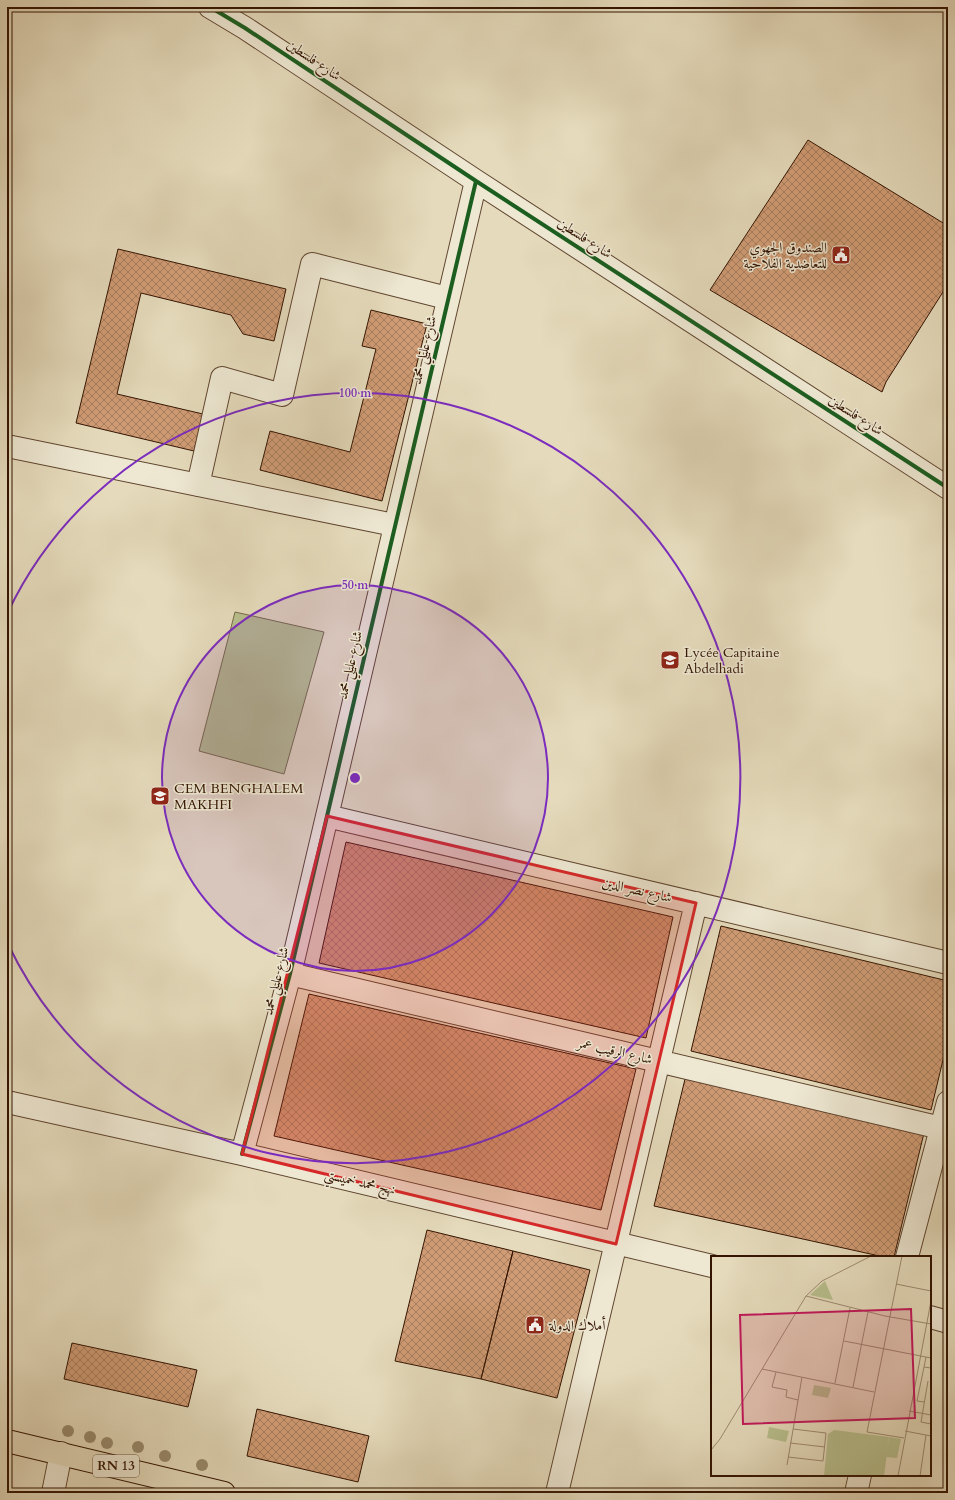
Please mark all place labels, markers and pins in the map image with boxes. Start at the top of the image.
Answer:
place label: الصندوق الجهوي للتعاضدية الفلاحية [744,238,827,273]
public building icon: الصندوق الجهوي للتعاضدية الفلاحية [830,244,852,266]
place label: Lycée Capitaine Abdelhadi [684,643,780,678]
school or university icon: Lycée Capitaine Abdelhadi [659,649,681,671]
centre of rings [348,771,362,785]
place label: CEM BENGHALEM MAKHFI [174,779,303,814]
school or university icon: CEM BENGHALEM MAKHFI [149,785,171,807]
public building icon: أملاك الدولة [524,1314,546,1336]
place label: أملاك الدولة [548,1315,606,1335]

